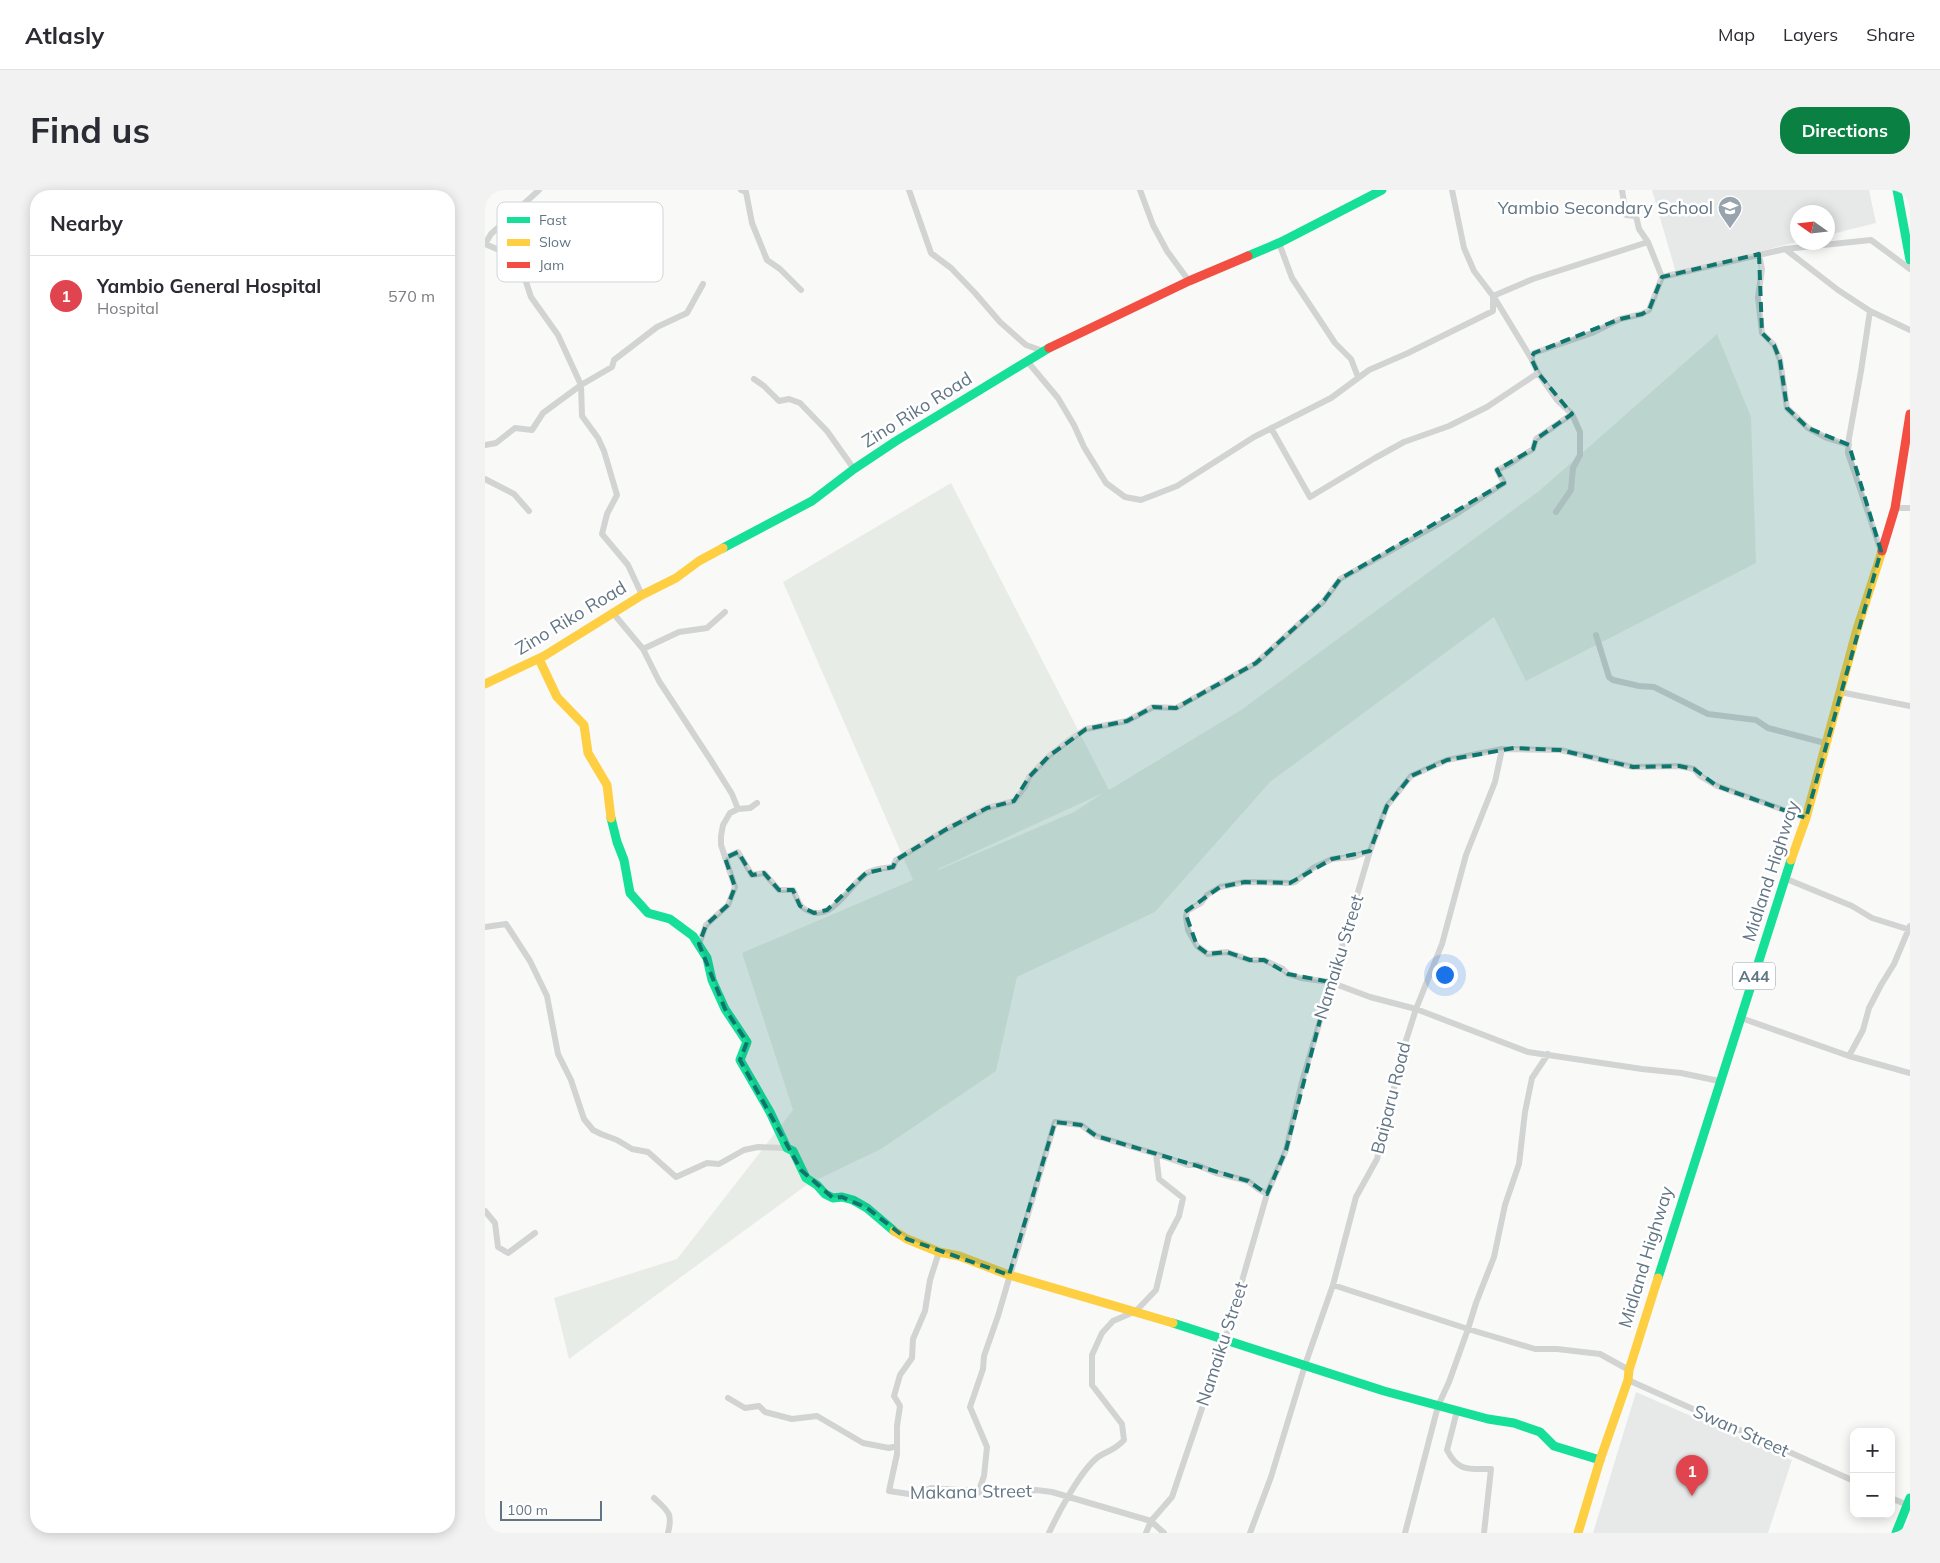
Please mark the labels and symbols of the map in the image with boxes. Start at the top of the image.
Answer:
school or university icon: Yambio Secondary School [1717,195,1743,229]
place label: Yambio Secondary School [1497,196,1713,219]
legend [497,202,663,282]
north arrow [1790,205,1835,250]
text: Fast [539,211,567,229]
text: Slow [539,233,571,251]
text: Jam [539,256,564,274]
street label: Zino Riko Road [857,367,976,453]
street label: Zino Riko Road [511,575,630,660]
street label: Midland Highway [1737,797,1804,944]
street label: Namaiku Street [1309,892,1368,1022]
your location [1432,962,1458,988]
road number: A44 [1733,962,1775,989]
street label: Baiparu Road [1365,1039,1416,1156]
street label: Midland Highway [1613,1183,1678,1330]
street label: Namaiku Street [1191,1279,1252,1409]
street label: Swan Street [1690,1399,1793,1462]
pin: 1 [1676,1455,1708,1496]
street label: Makana Street [910,1479,1032,1504]
scale bar [500,1498,603,1521]

